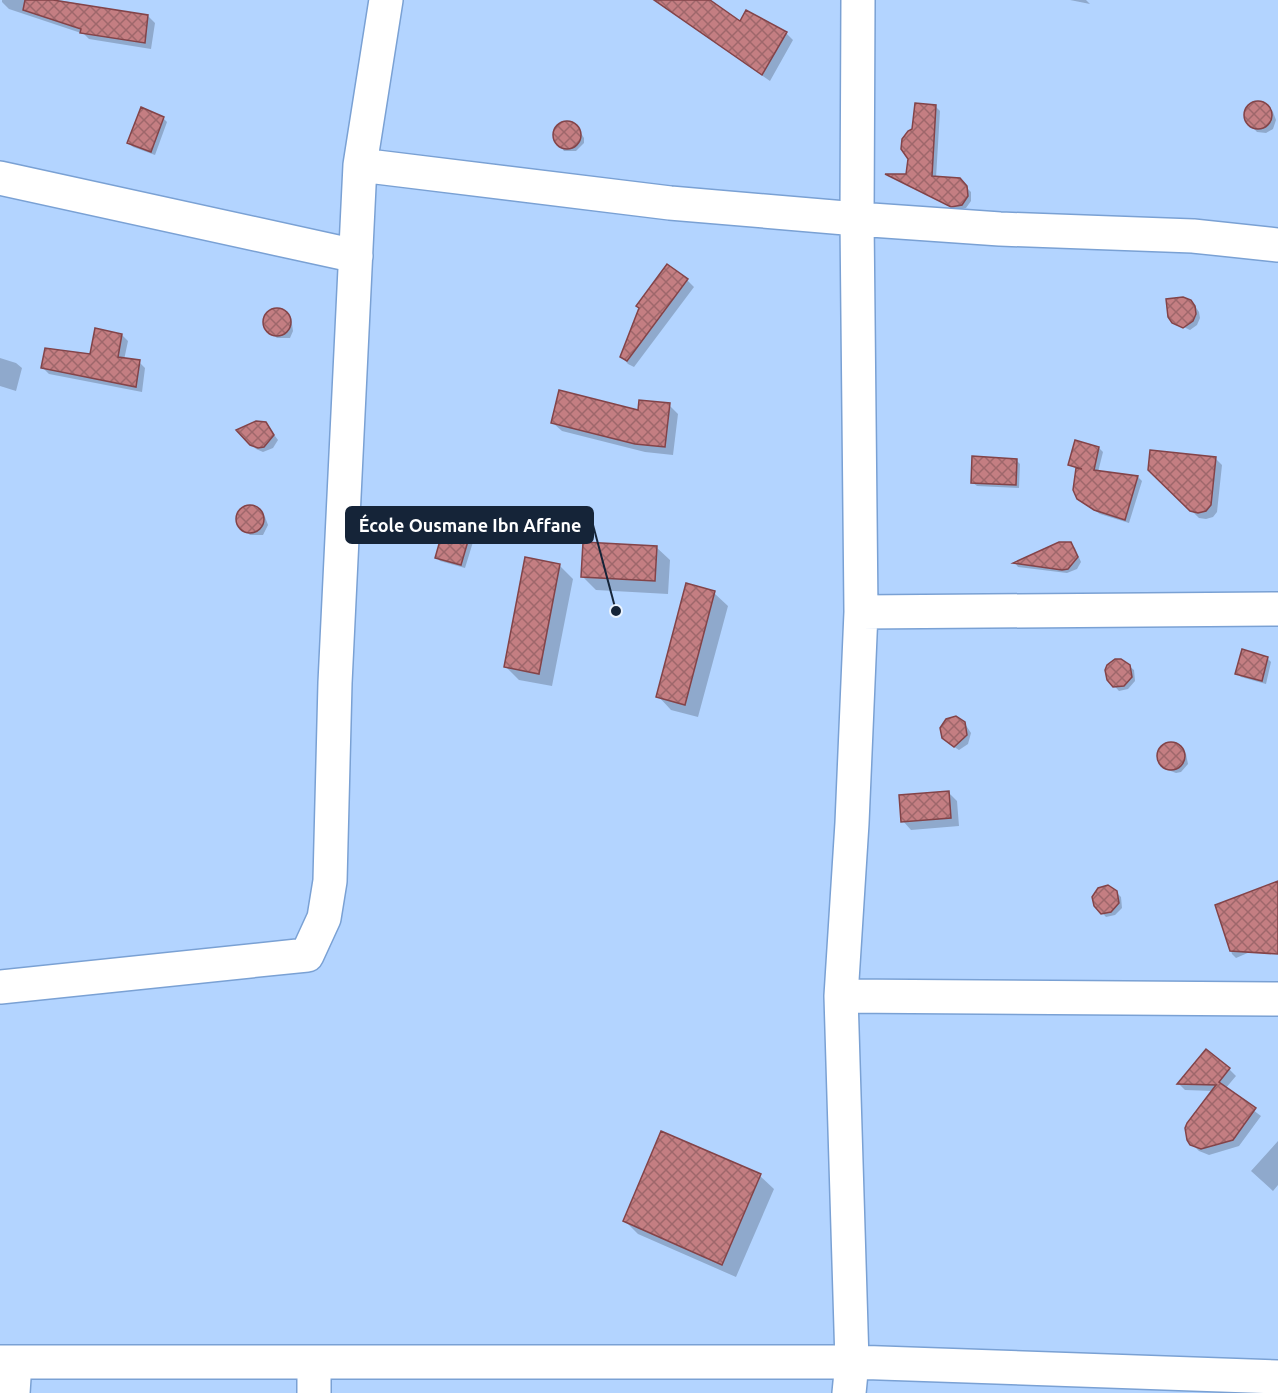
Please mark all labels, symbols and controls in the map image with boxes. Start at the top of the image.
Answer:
callout: École Ousmane Ibn Affane [346,507,593,543]
text: École Ousmane Ibn Affane [359,514,581,535]

